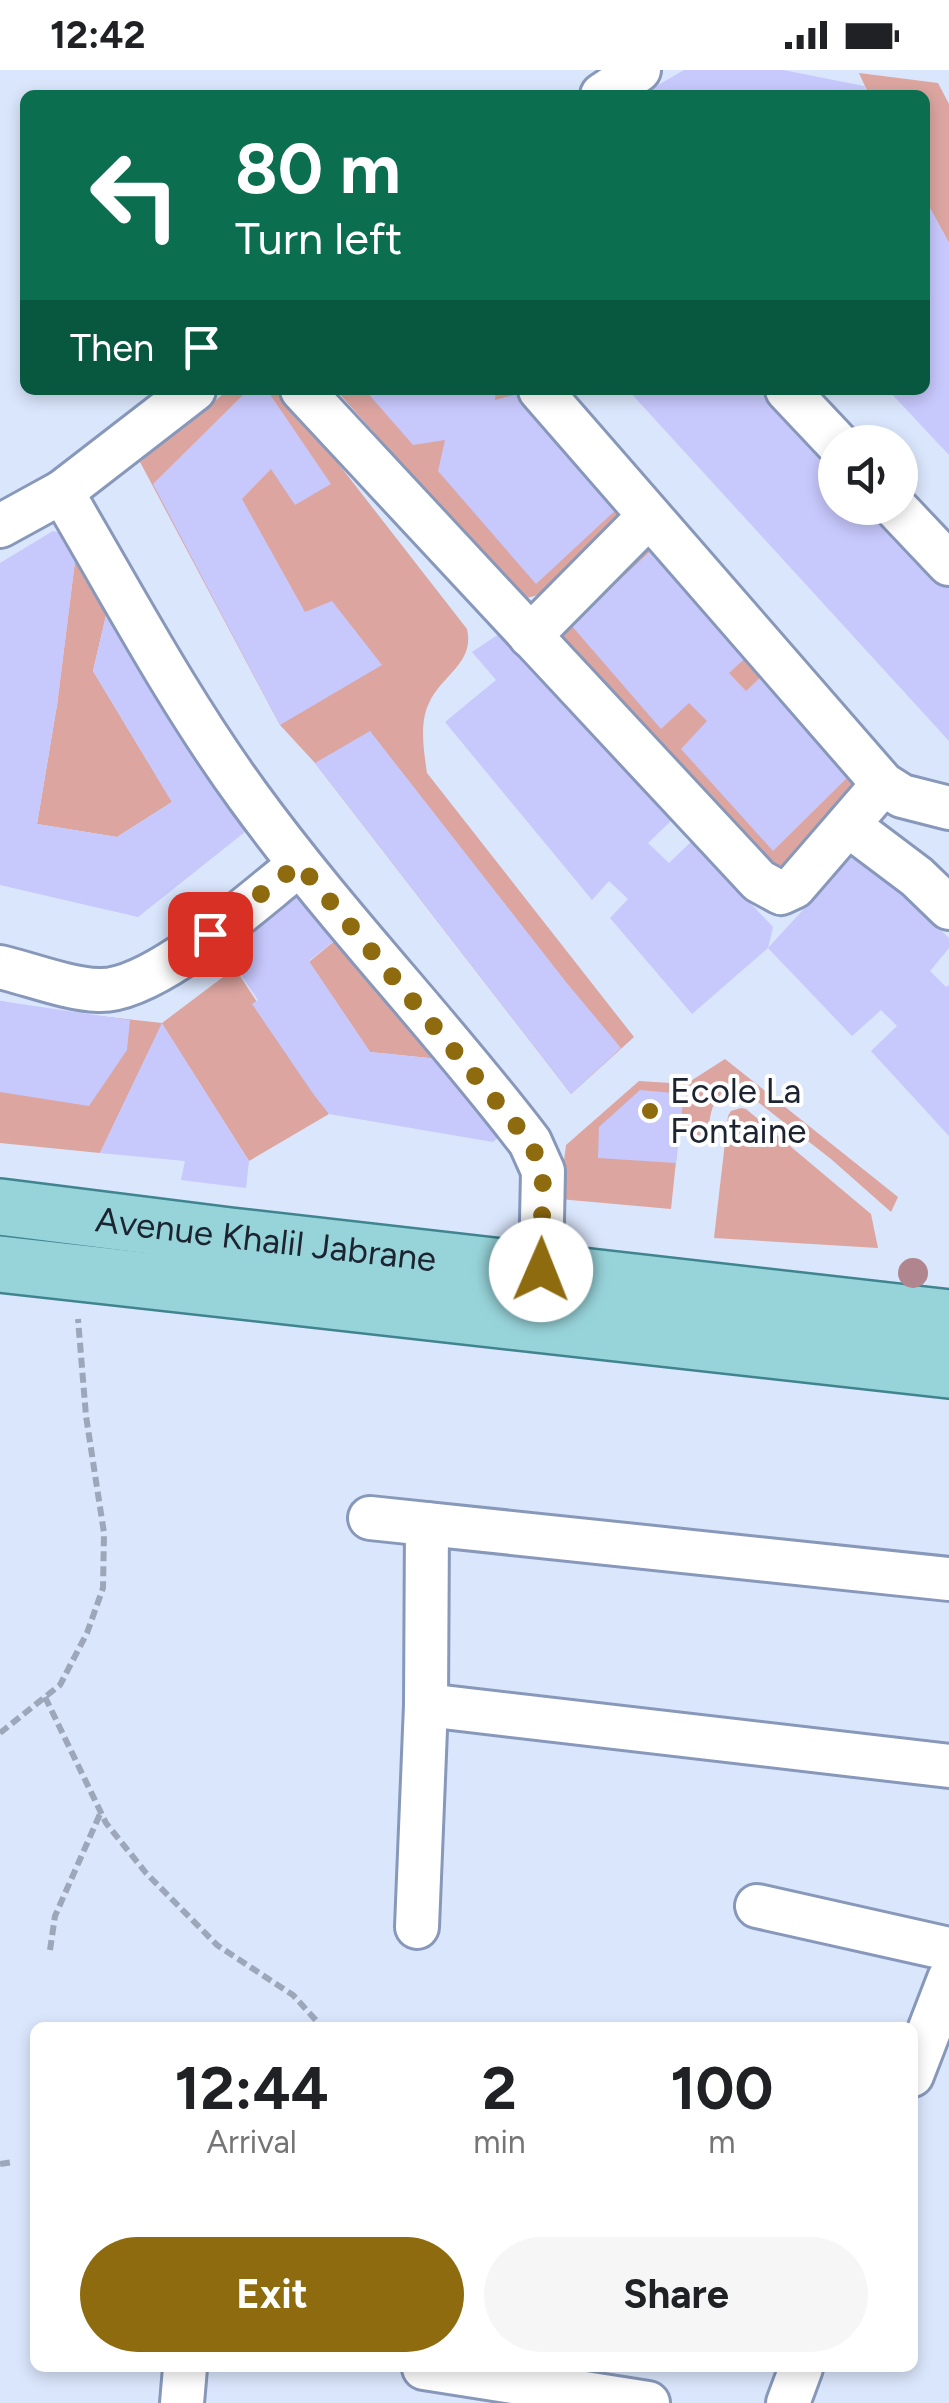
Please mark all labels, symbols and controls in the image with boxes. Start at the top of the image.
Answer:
text: 12:42 [50,12,146,58]
text: 80 m [235,126,401,211]
icon: left [70,130,200,260]
text: Turn left [235,211,402,265]
icon: arrive [174,320,229,375]
text: Then [70,325,154,371]
map controls [818,425,918,525]
button: sound [818,425,918,525]
pin [168,892,253,977]
icon: arrive [183,907,238,962]
place label: Ecole La Fontaine [670,1070,806,1152]
marker: Ecole La Fontaine [639,1100,661,1122]
street label: Avenue Khalil Jabrane [93,1198,439,1280]
position arrow [489,1218,593,1322]
text: 12:44 [175,2052,329,2124]
text: 2 [482,2052,517,2124]
text: 100 [670,2052,773,2124]
text: Arrival [206,2123,297,2161]
text: min [473,2123,526,2161]
text: m [708,2123,735,2161]
button: Exit [80,2237,464,2352]
button: Share [484,2237,868,2352]

